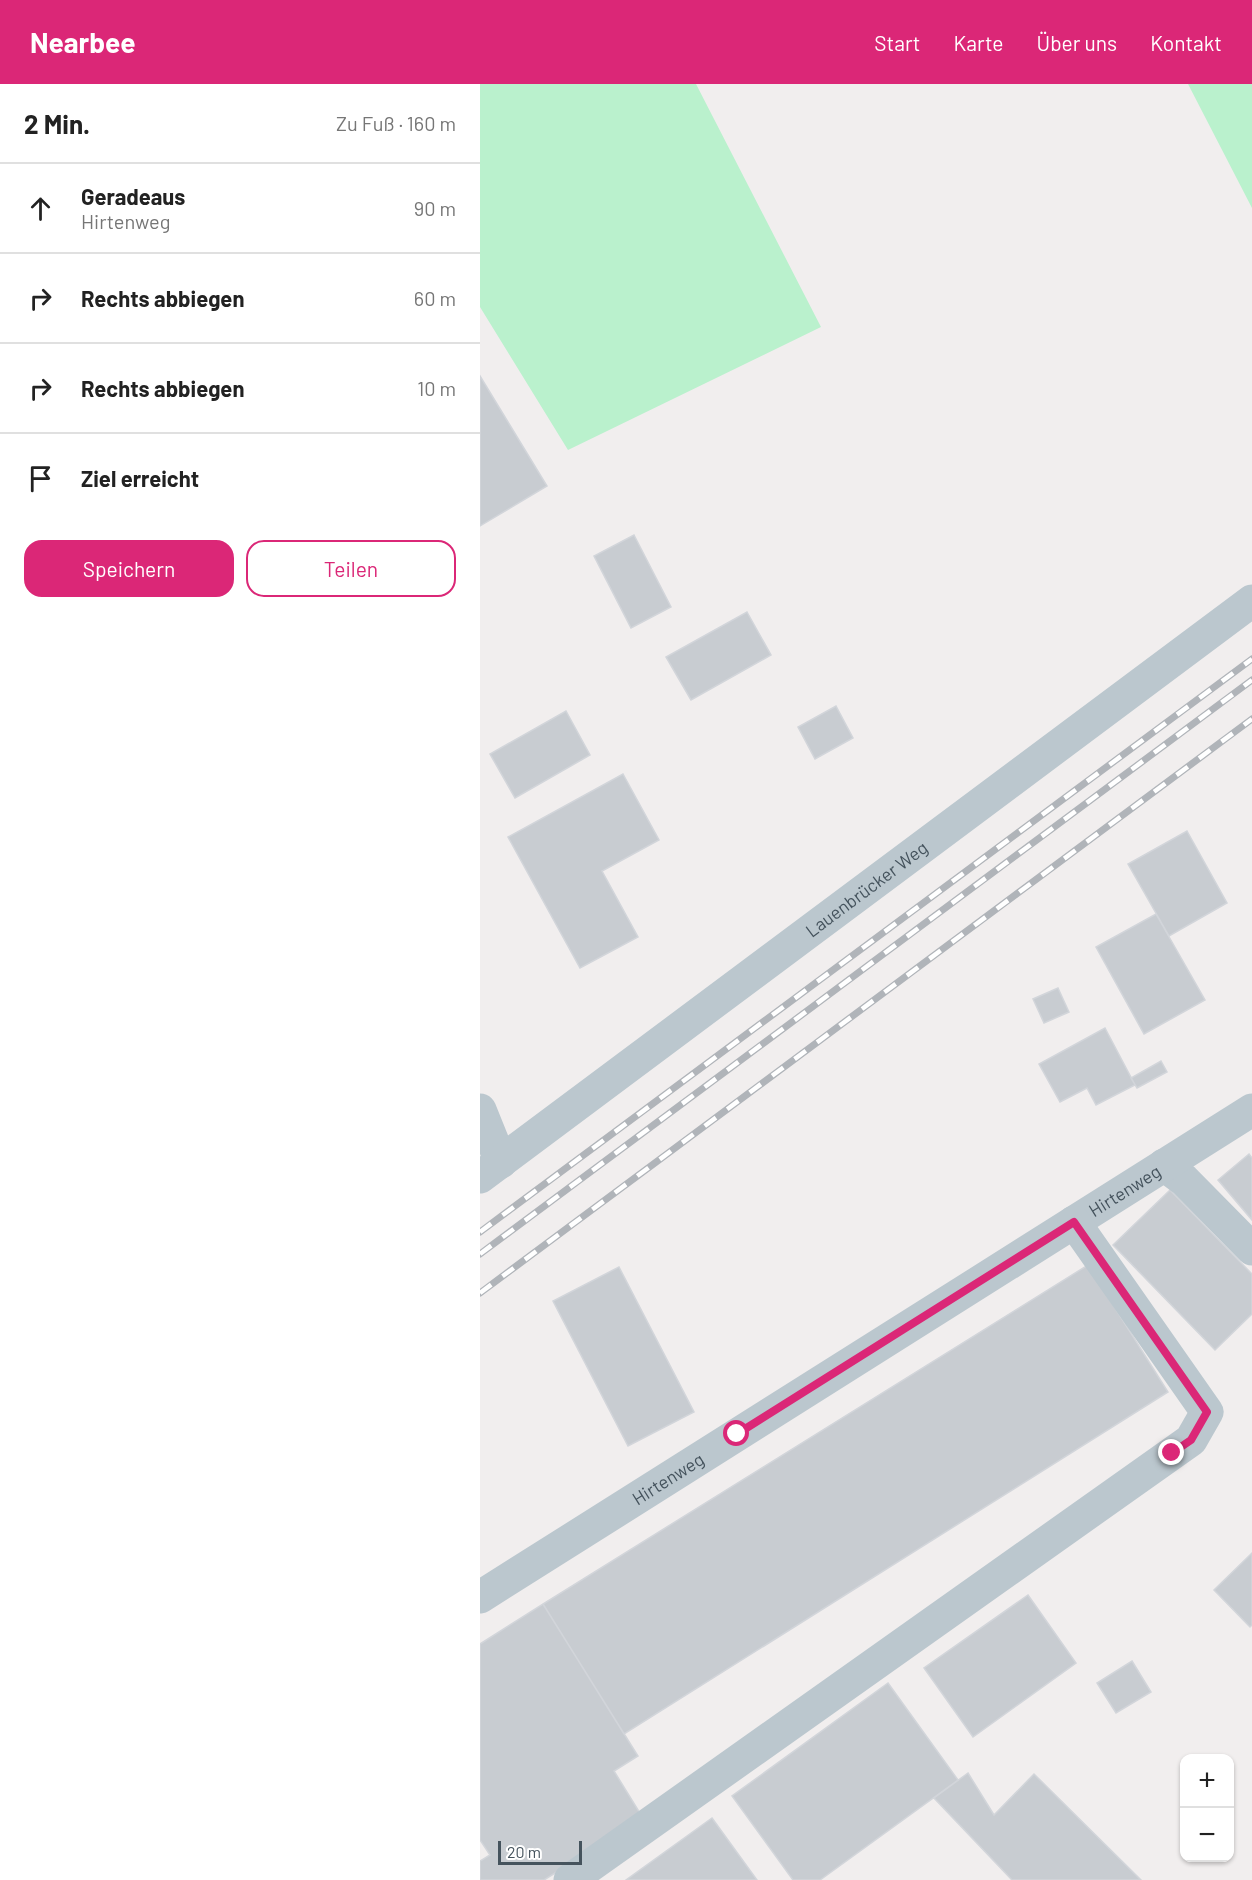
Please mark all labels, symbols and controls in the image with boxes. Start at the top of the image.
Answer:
text: Nearbee [30,25,136,59]
text: Start [874,30,921,55]
text: Karte [954,30,1004,55]
text: Über uns [1037,30,1117,55]
text: Kontakt [1150,30,1222,55]
text: 2 Min. [24,108,90,139]
text: Zu Fuß · 160 m [336,111,456,135]
text: Geradeaus [81,183,185,209]
icon: ahead [24,192,57,225]
text: 90 m [414,196,456,220]
text: Hirtenweg [81,209,170,233]
icon: right [24,282,57,315]
text: Rechts abbiegen [81,285,244,311]
text: 60 m [414,286,456,310]
icon: right [24,372,57,405]
text: Rechts abbiegen [81,375,244,401]
text: 10 m [417,376,456,400]
icon: arrive [24,462,57,495]
text: Ziel erreicht [81,465,199,491]
button: Speichern [24,540,234,597]
button: Teilen [246,540,456,597]
street label: Lauenbrücker Weg [801,836,932,941]
street label: Hirtenweg [1085,1160,1164,1221]
route start [723,1420,749,1446]
route end [1158,1439,1184,1465]
street label: Hirtenweg [628,1448,708,1509]
map controls [1180,1754,1234,1862]
button: + [1180,1754,1234,1808]
button: − [1180,1808,1234,1862]
scale bar [498,1838,582,1866]
text: 20 m [507,1842,541,1861]

